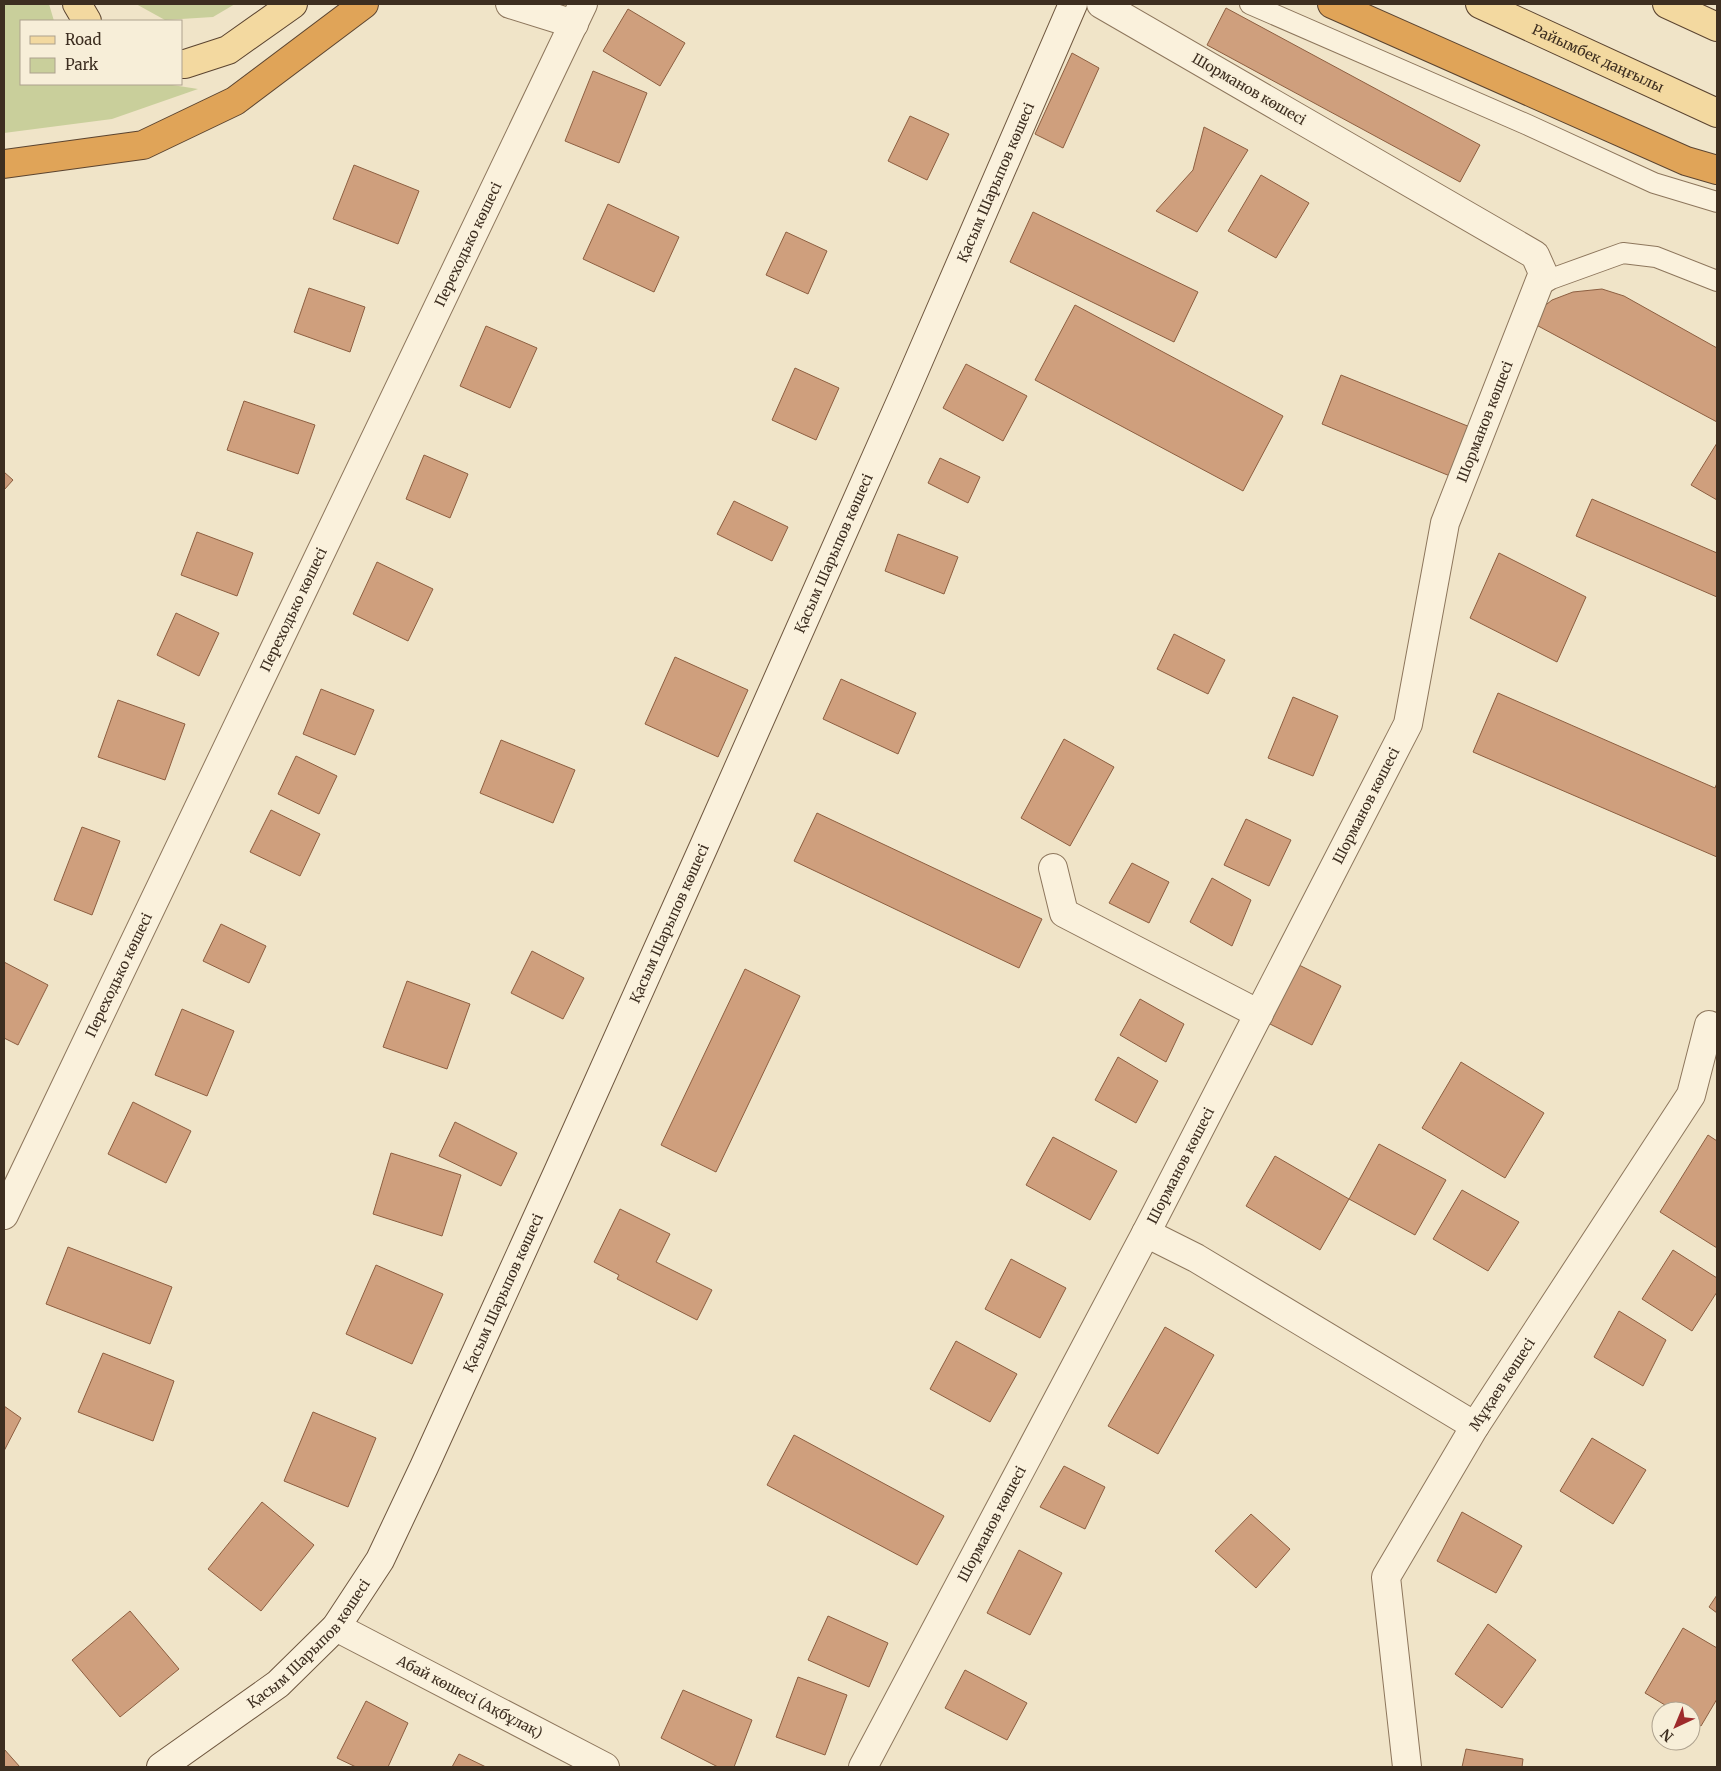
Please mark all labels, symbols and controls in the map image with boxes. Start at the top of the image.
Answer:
legend [20,20,182,85]
street label: Райымбек даңғылы [1529,20,1667,96]
text: Road [65,30,101,49]
street label: Шорманов көшесі [1189,49,1310,129]
text: Park [65,55,99,74]
street label: Қасым Шарыпов көшесі [953,99,1038,265]
street label: Переходько көшесі [431,179,506,309]
street label: Шорманов көшесі [1453,358,1517,485]
street label: Қасым Шарыпов көшесі [790,471,877,636]
street label: Переходько көшесі [256,544,331,675]
street label: Шорманов көшесі [1328,744,1404,867]
street label: Қасым Шарыпов көшесі [626,841,713,1006]
street label: Переходько көшесі [81,909,156,1040]
street label: Шорманов көшесі [1143,1104,1218,1227]
street label: Қасым Шарыпов көшесі [459,1210,547,1375]
street label: Мұқаев көшесі [1465,1334,1539,1434]
street label: Шорманов көшесі [954,1462,1030,1585]
street label: Қасым Шарыпов көшесі [244,1575,374,1712]
street label: Абай көшесі (Ақбұлақ) [393,1651,546,1742]
north arrow [1651,1701,1701,1751]
text: N [1657,1725,1677,1746]

